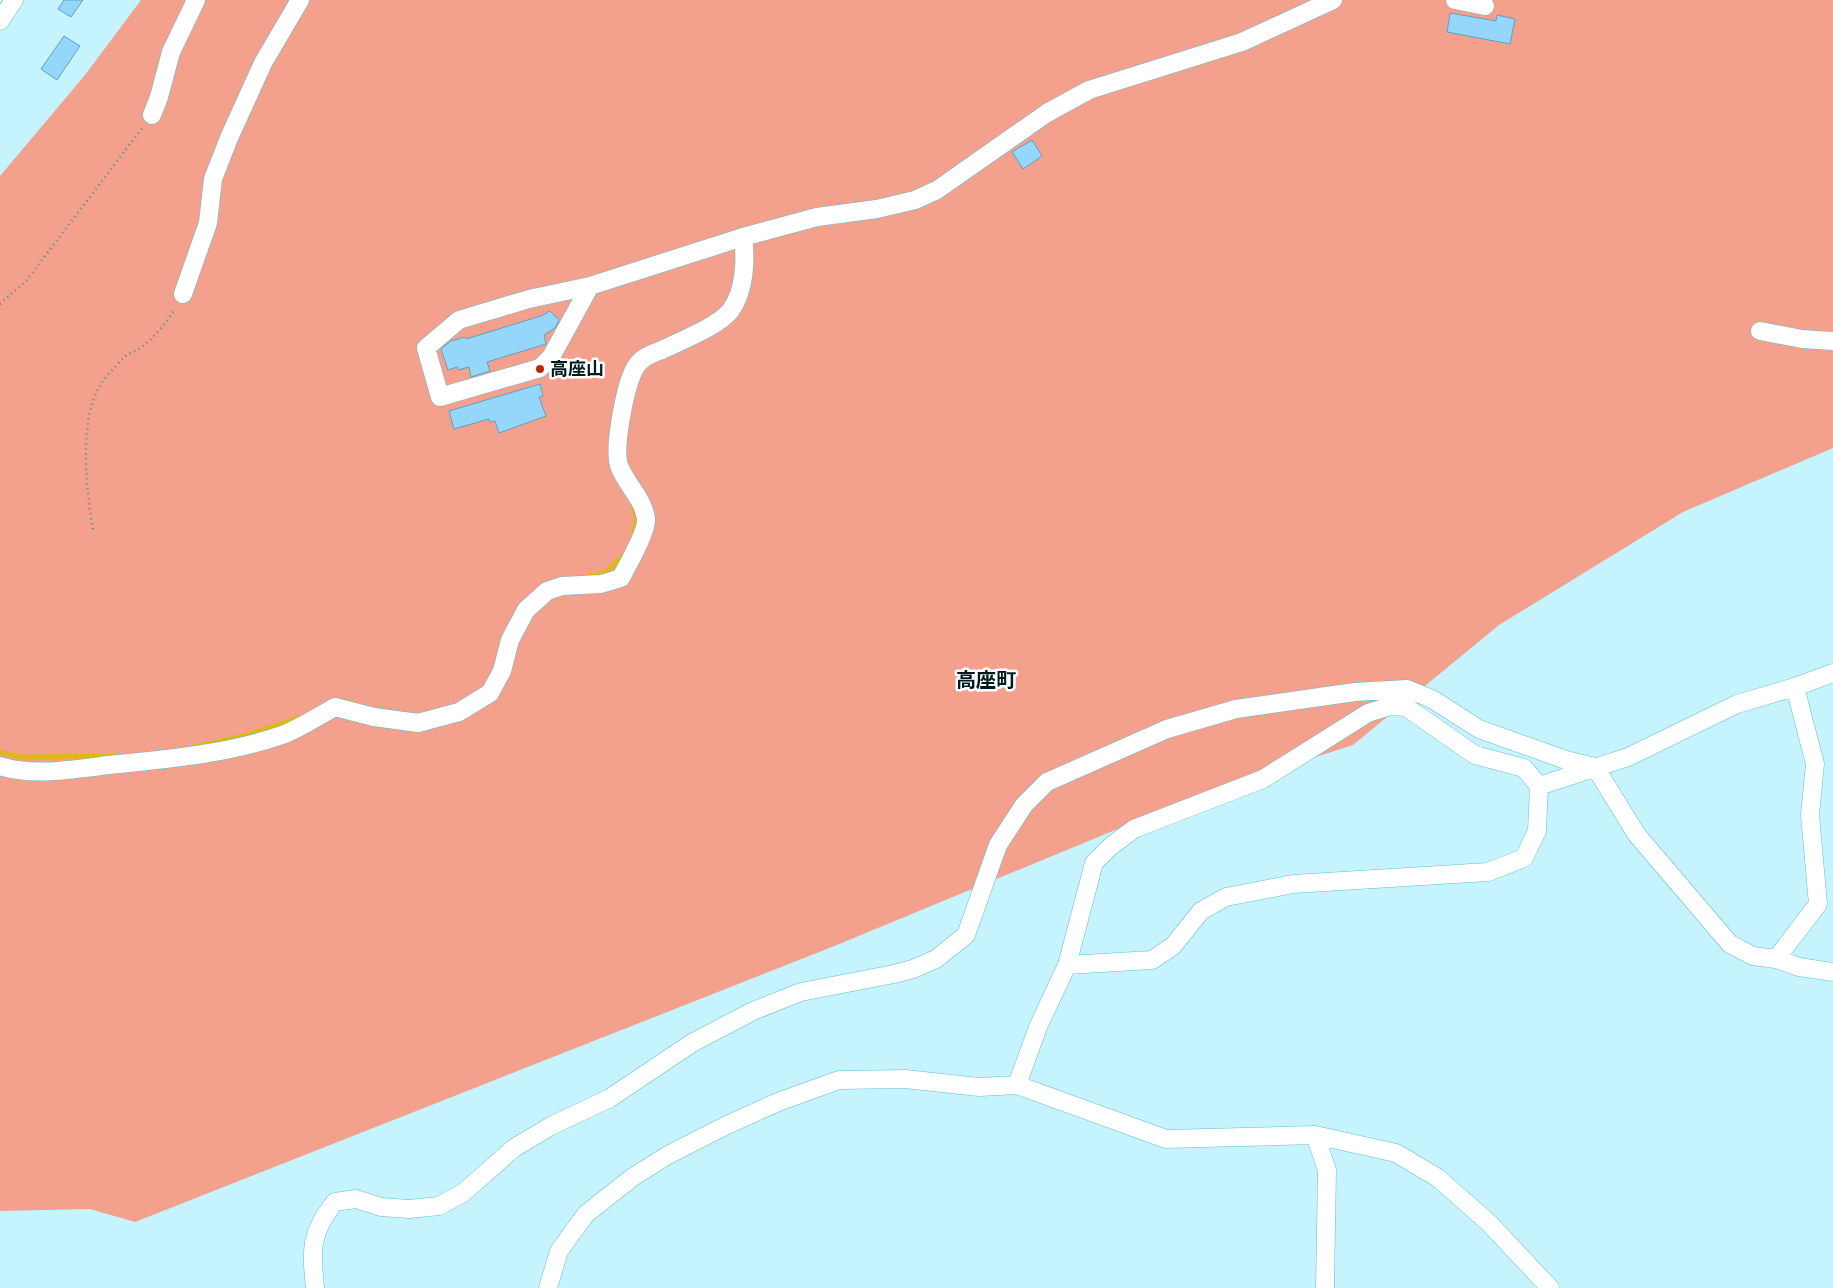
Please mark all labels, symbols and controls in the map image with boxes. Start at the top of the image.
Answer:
place label: 高座山 [550,359,604,382]
marker: 高座山 [534,363,546,375]
district label: 高座町 [956,669,1016,695]

